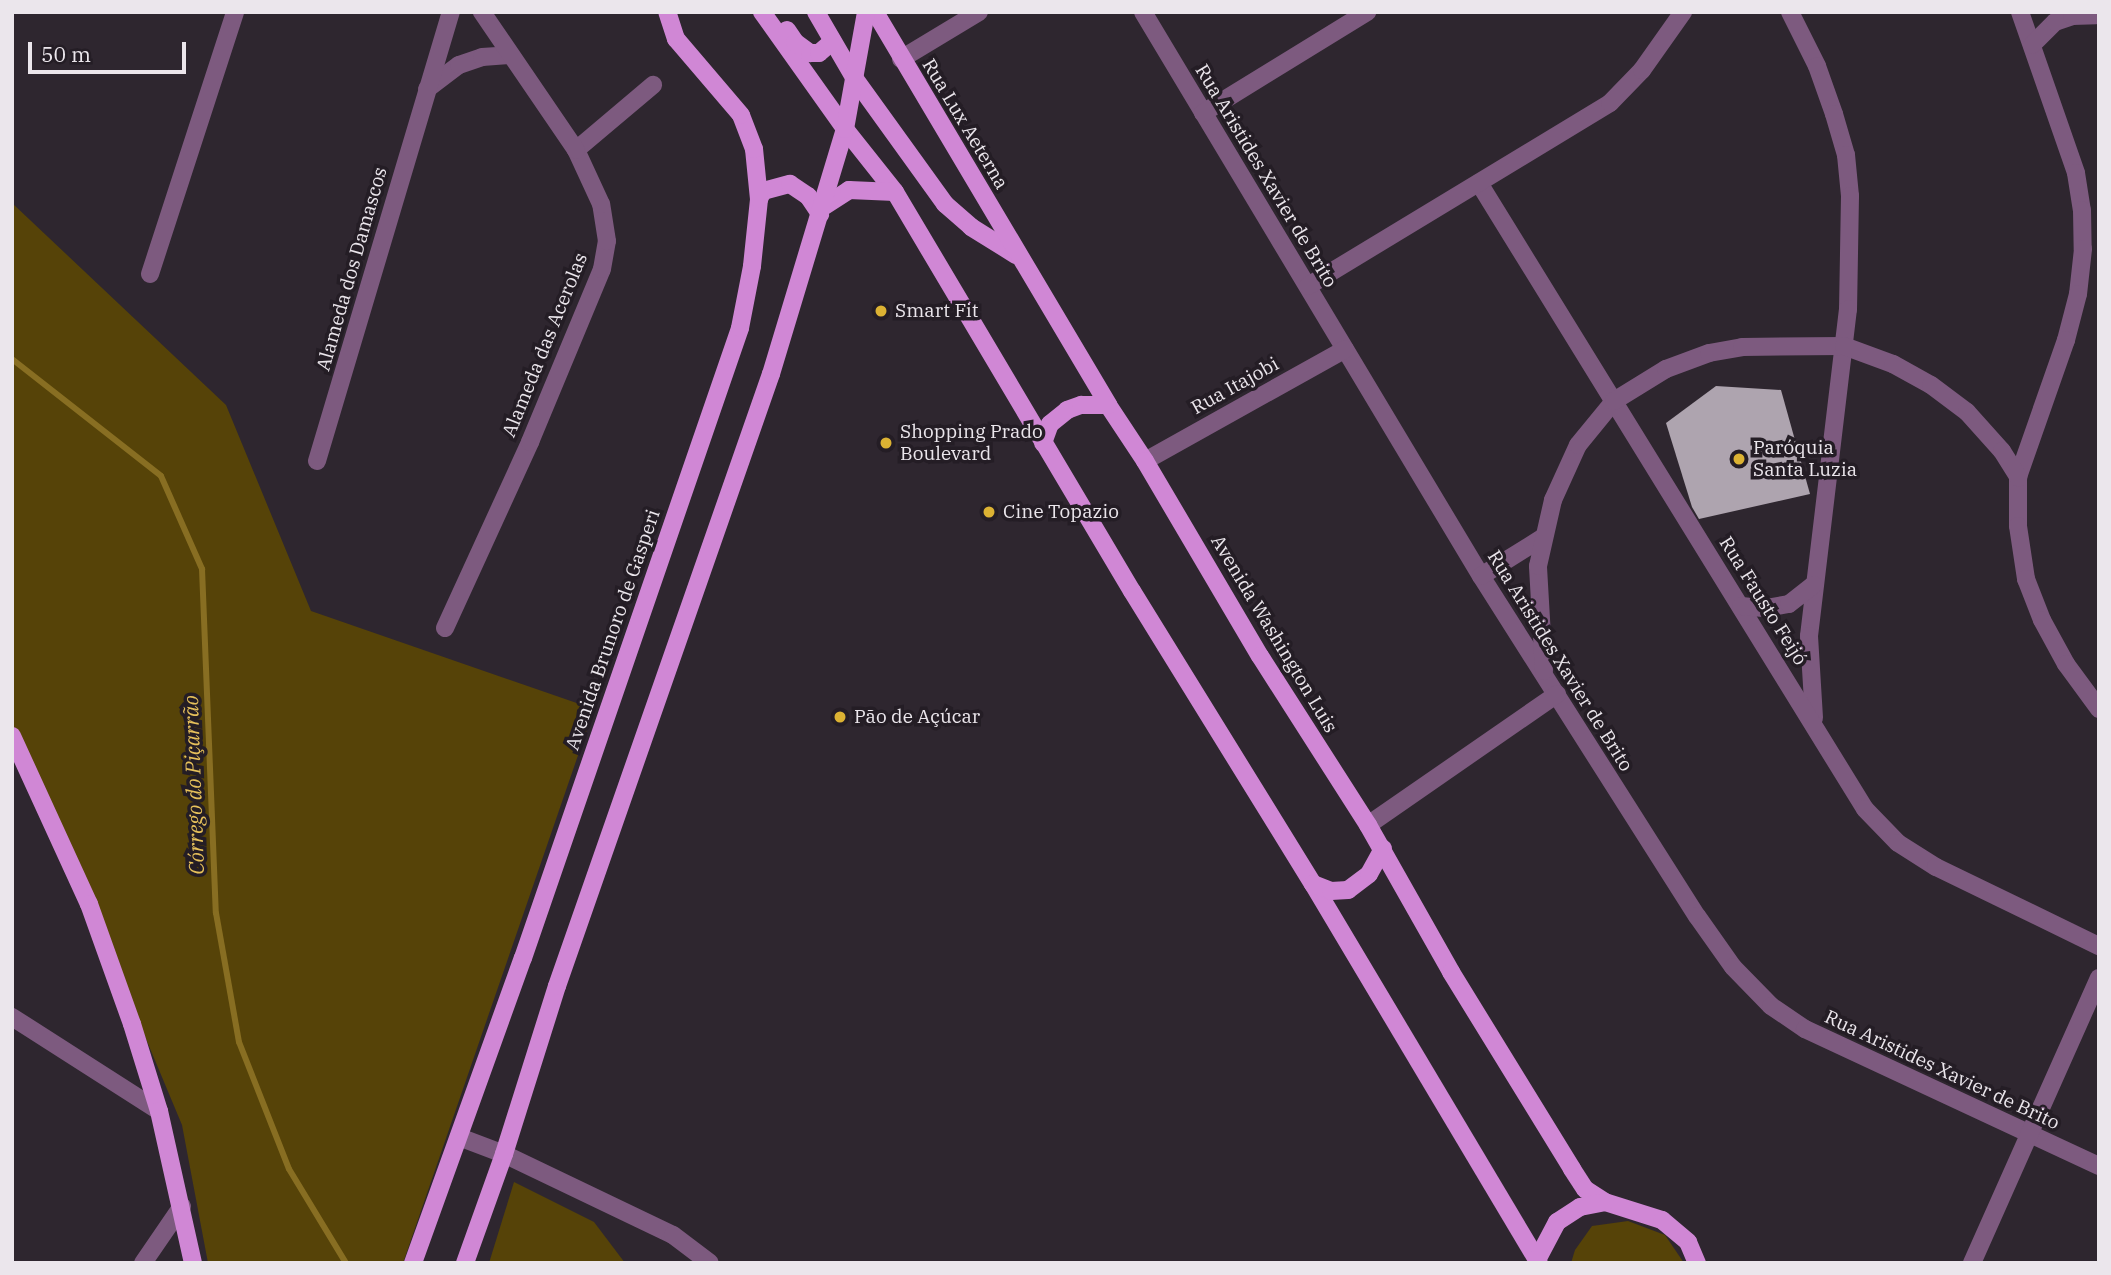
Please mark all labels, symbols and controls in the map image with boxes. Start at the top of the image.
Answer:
scale bar [32,28,189,72]
text: 50 m [41,40,91,68]
street label: Rua Lux Aeterna [917,55,1013,193]
street label: Rua Aristides Xavier de Brito [1190,60,1342,292]
street label: Alameda dos Damascos [312,165,392,373]
street label: Alameda das Acerolas [498,250,592,440]
place label: Smart Fit [895,300,978,322]
marker: Smart Fit [873,303,889,319]
street label: Rua Itajobi [1187,353,1283,419]
place label: Shopping Prado Boulevard [900,421,1043,465]
marker: Shopping Prado Boulevard [878,435,894,451]
place label: Paróquia Santa Luzia [1753,437,1857,481]
marker: Paróquia Santa Luzia [1731,451,1747,467]
place label: Cine Topazio [1003,501,1119,523]
marker: Cine Topazio [981,504,997,520]
street label: Avenida Brunoro de Gasperi [561,507,665,753]
street label: Avenida Washington Luis [1206,531,1342,737]
street label: Rua Fausto Feijó [1714,533,1812,669]
street label: Rua Aristides Xavier de Brito [1482,546,1638,776]
water label: Córrego do Piçarrão [177,695,209,875]
place label: Pão de Açúcar [854,706,980,728]
marker: Pão de Açúcar [832,709,848,725]
street label: Rua Aristides Xavier de Brito [1821,1005,2063,1135]

